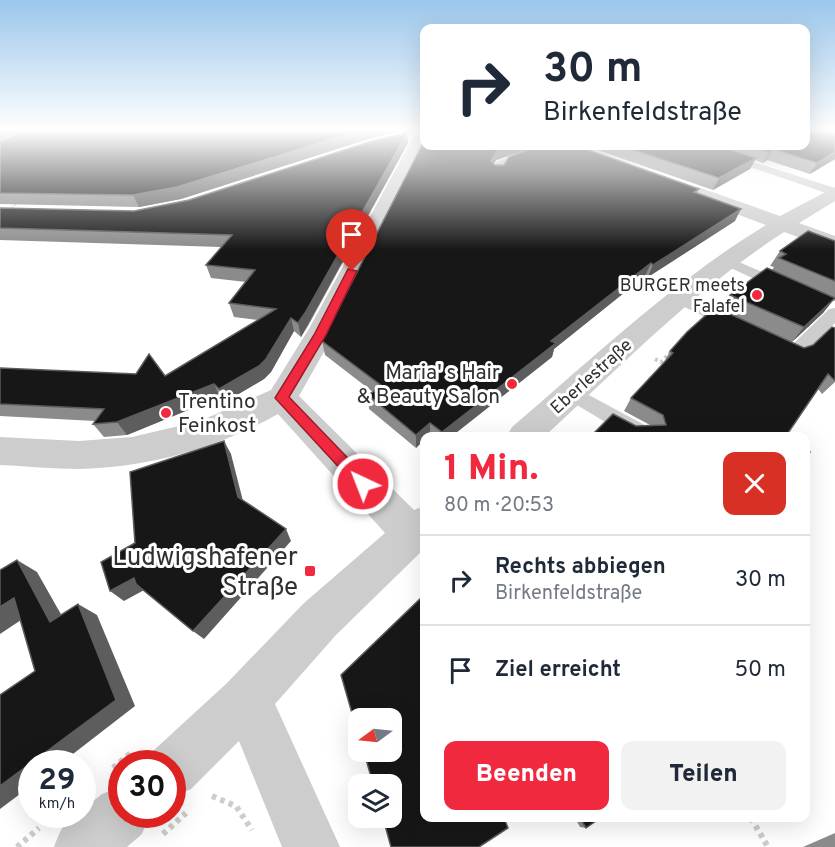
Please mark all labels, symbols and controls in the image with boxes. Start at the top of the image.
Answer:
text: 30 m [543,44,642,97]
icon: right [444,48,522,126]
text: Birkenfeldstraße [543,96,742,130]
pin [326,209,377,271]
icon: arrive [335,218,368,251]
place label: BURGER meets Falafel [620,275,745,319]
marker: BURGER meets Falafel [750,288,764,302]
street label: Eberlestraße [546,334,638,420]
place label: Maria' s Hair & Beauty Salon [357,360,500,411]
marker: Maria' s Hair & Beauty Salon [505,377,519,391]
place label: Trentino Feinkost [178,389,256,440]
marker: Trentino Feinkost [159,406,173,420]
text: 1 Min. [444,447,539,493]
position arrow [331,452,395,516]
button: close [723,452,786,515]
text: 80 m · 20:53 [444,493,554,519]
place label: Ludwigshafener Straße [112,542,298,605]
text: Rechts abbiegen [495,554,666,581]
marker: Ludwigshafener Straße [303,564,317,578]
icon: right [444,564,477,597]
text: 30 m [735,567,786,594]
text: Birkenfeldstraße [495,581,642,607]
icon: arrive [444,654,477,687]
text: Ziel erreicht [495,657,621,684]
text: 50 m [734,657,786,684]
north arrow [348,708,402,762]
map controls [348,708,402,828]
button: Beenden [444,741,609,810]
button: Teilen [621,741,786,810]
speed limit sign: 30 [108,750,186,828]
text: 29 [39,763,75,800]
button: layers [348,774,402,828]
text: km/h [39,795,75,814]

